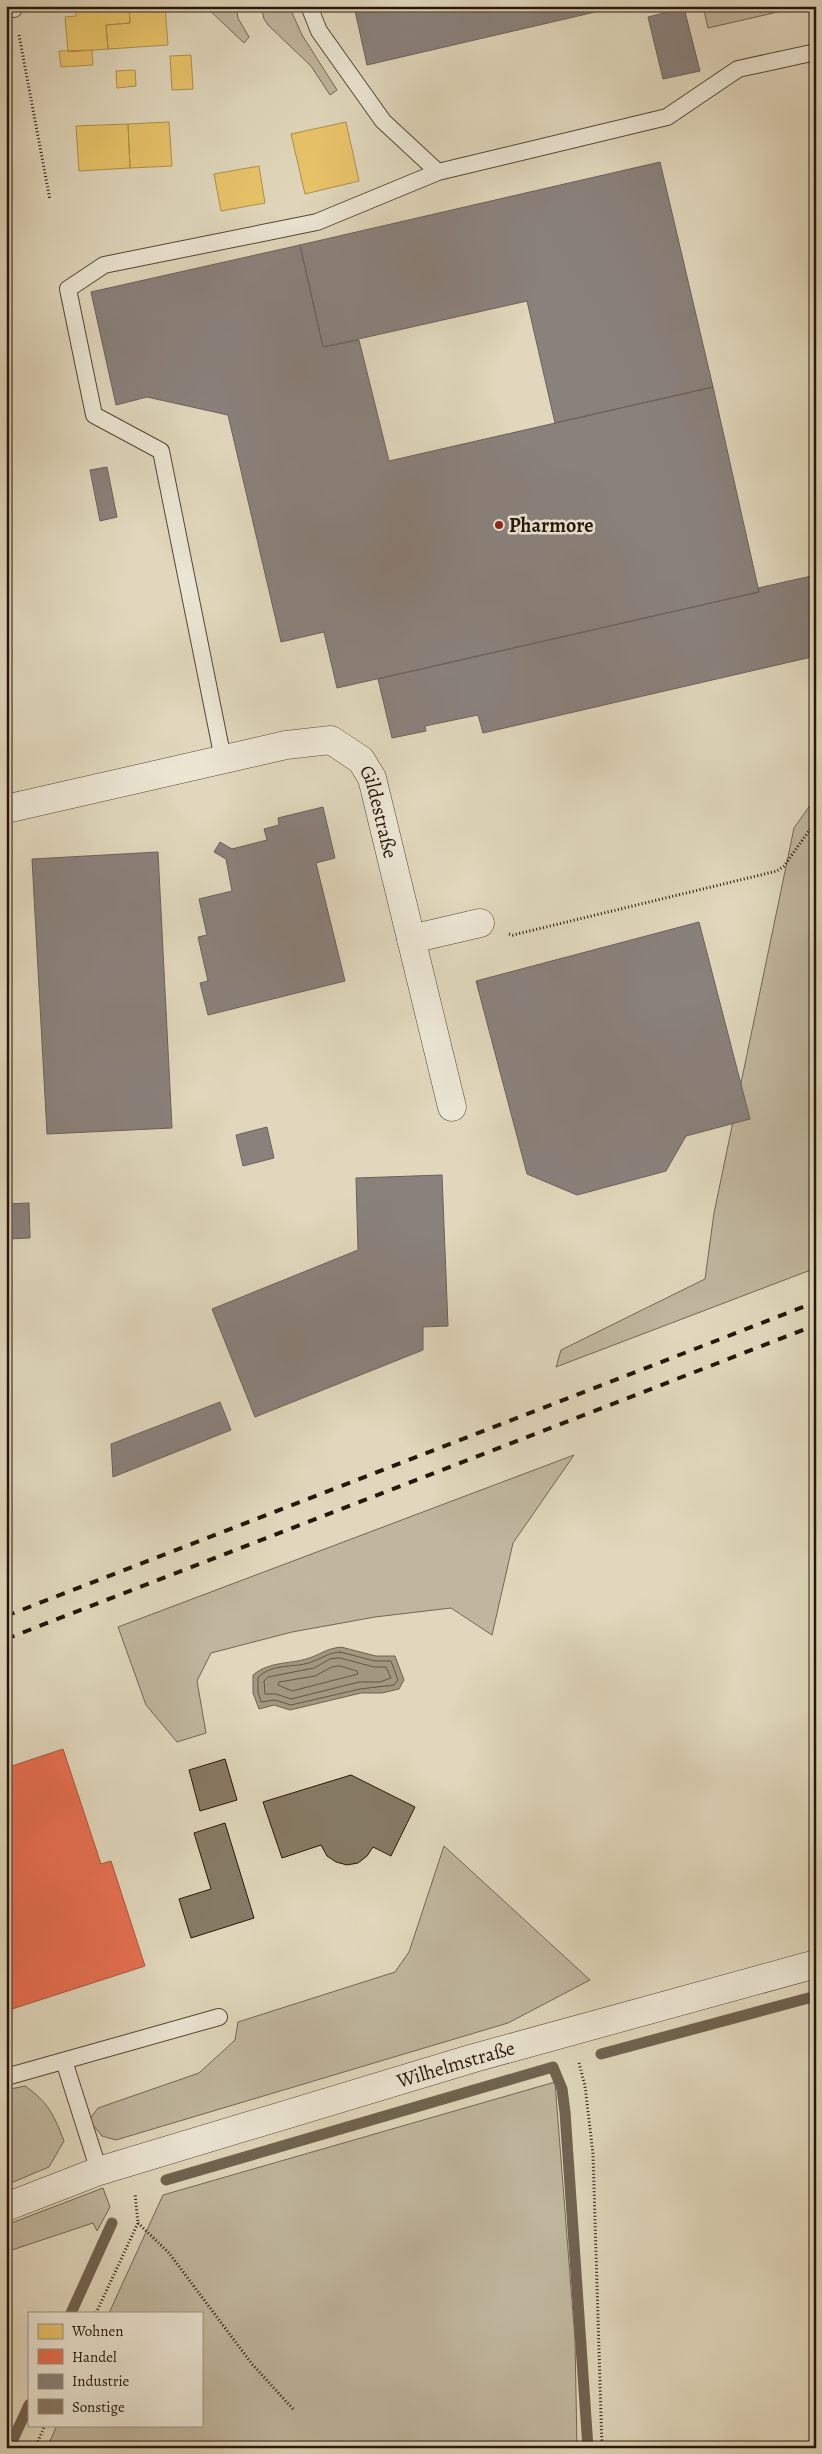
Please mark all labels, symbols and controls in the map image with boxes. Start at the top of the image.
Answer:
place label: Pharmore [509,512,594,539]
marker: Pharmore [493,519,505,531]
street label: Gildestraße [353,760,404,861]
street label: Wilhelmstraße [392,2034,518,2095]
legend [28,2312,202,2426]
text: Wohnen [71,2321,124,2341]
text: Handel [72,2347,117,2367]
text: Industrie [72,2371,130,2391]
text: Sonstige [72,2397,125,2417]

